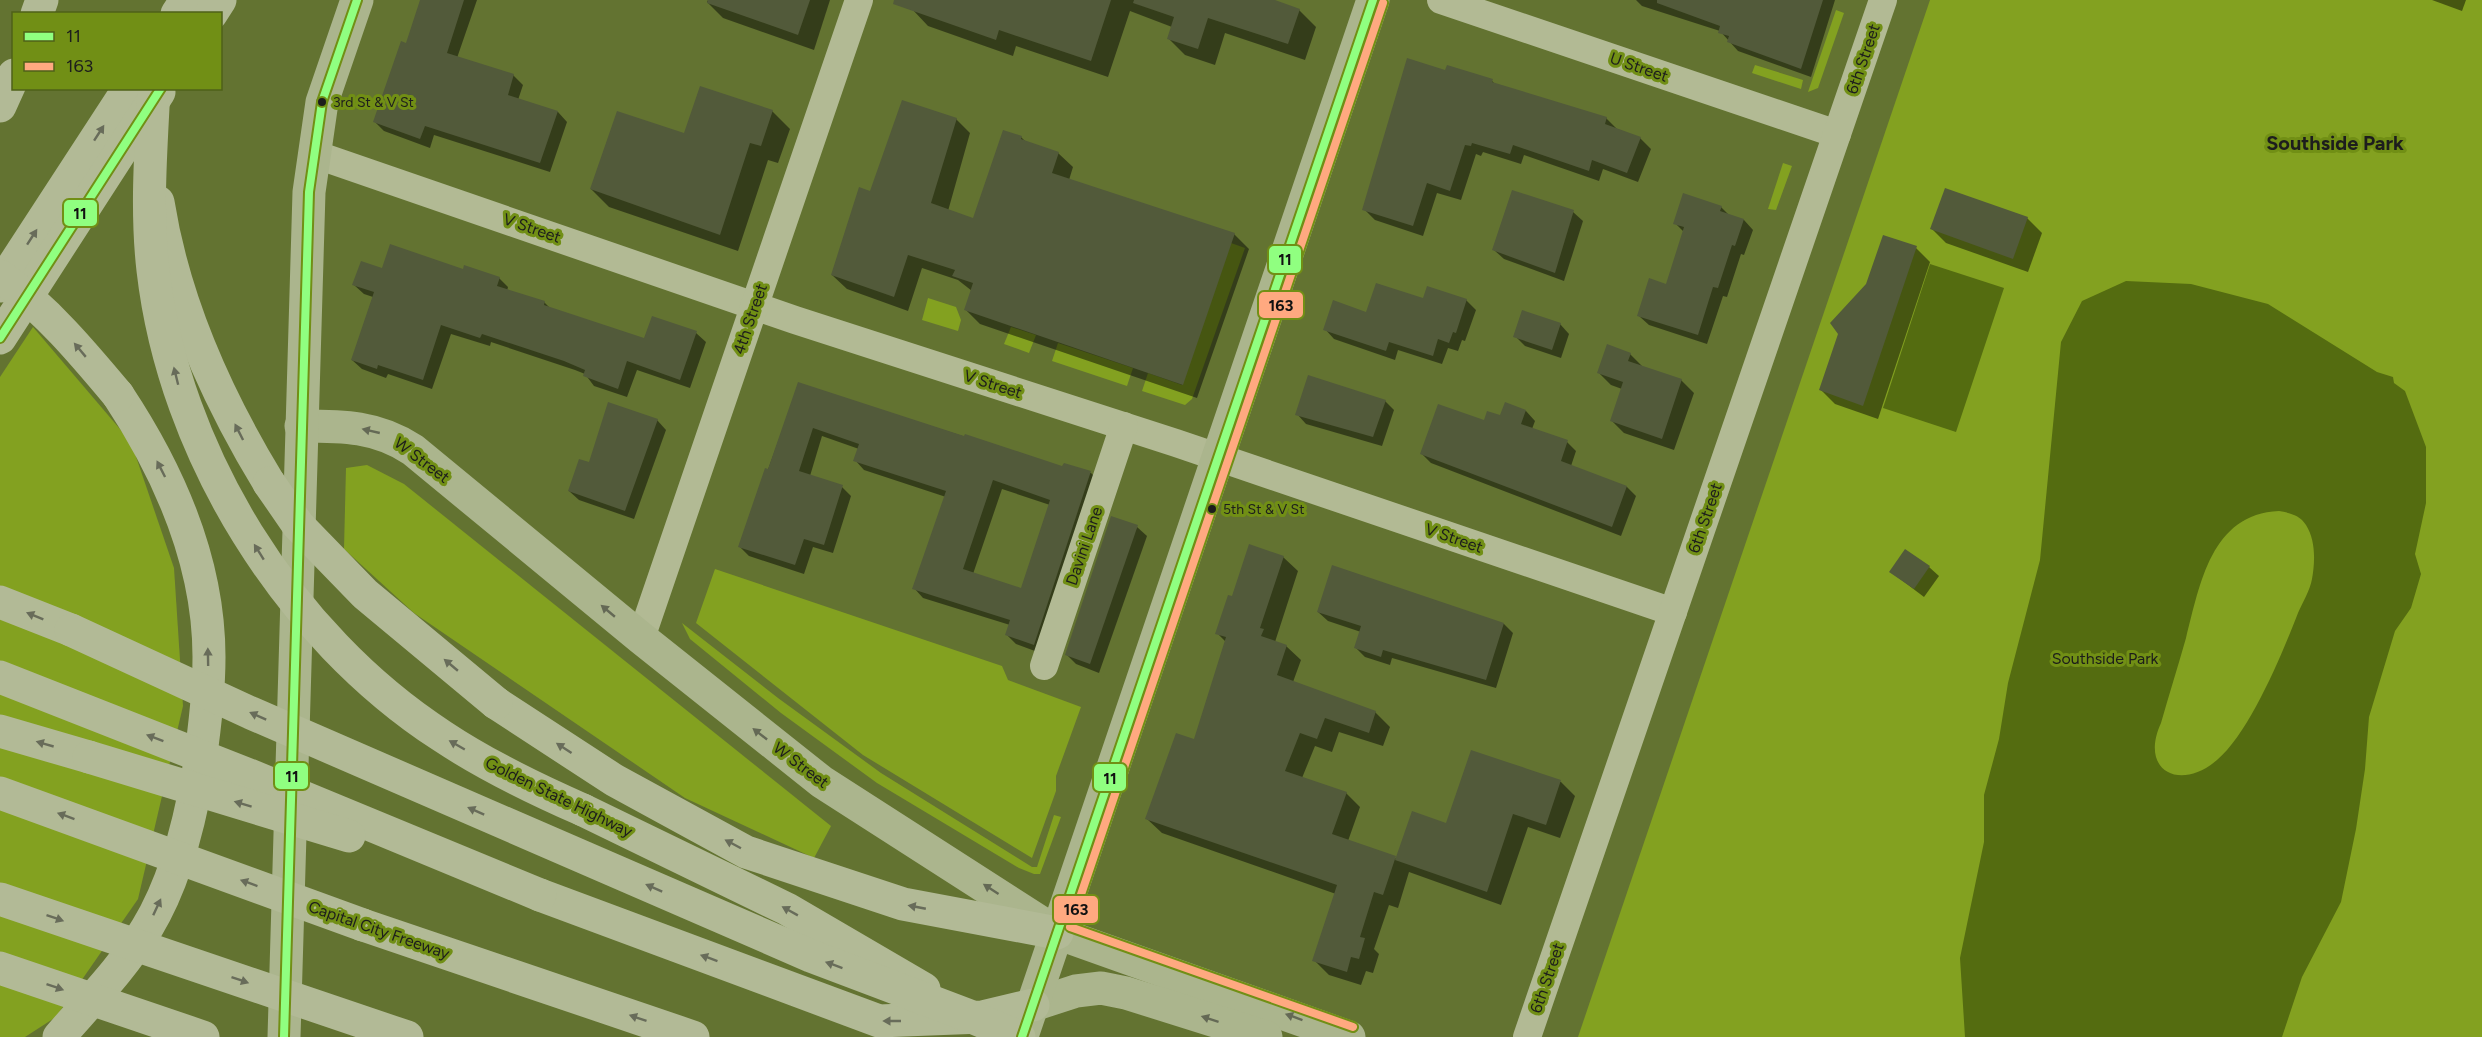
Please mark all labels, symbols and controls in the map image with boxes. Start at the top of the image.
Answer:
legend [12,12,222,90]
street label: 6th Street [1842,21,1884,97]
text: 11 [66,25,81,47]
street label: U Street [1608,48,1670,86]
text: 163 [66,55,93,77]
place label: 3rd St & V St [333,94,414,111]
marker: 3rd St & V St [316,96,328,108]
one-way arrow [94,125,105,141]
district label: Southside Park [2266,131,2404,155]
line badge: 11 [63,199,98,227]
text: 11 [73,204,87,223]
street label: V Street [501,209,563,247]
one-way arrow [26,229,37,245]
line badge: 11 [1268,245,1302,274]
text: 11 [1278,250,1292,269]
street label: 4th Street [729,281,771,357]
line badge: 163 [1258,291,1304,319]
text: 163 [1269,296,1294,315]
one-way arrow [74,343,87,358]
street label: V Street [962,366,1024,402]
one-way arrow [171,367,180,385]
one-way arrow [234,424,244,441]
one-way arrow [362,425,380,435]
street label: W Street [391,433,453,487]
one-way arrow [156,461,166,478]
street label: 6th Street [1684,480,1726,556]
place label: 5th St & V St [1223,501,1304,518]
marker: 5th St & V St [1206,503,1218,515]
street label: Davini Lane [1062,504,1106,588]
street label: V Street [1423,519,1485,557]
one-way arrow [253,544,264,560]
one-way arrow [601,605,616,618]
one-way arrow [26,611,44,621]
one-way arrow [204,647,213,666]
park label: Southside Park [2052,649,2159,668]
one-way arrow [443,659,459,672]
one-way arrow [249,711,267,721]
one-way arrow [752,728,767,740]
one-way arrow [146,733,164,742]
street label: W Street [770,738,832,792]
one-way arrow [35,739,53,748]
one-way arrow [448,740,465,750]
one-way arrow [556,742,572,753]
street label: Golden State Highway [482,753,636,841]
line badge: 11 [274,762,309,790]
line badge: 11 [1093,763,1127,792]
text: 11 [285,767,299,786]
text: 11 [1103,769,1117,788]
one-way arrow [234,799,252,808]
one-way arrow [467,806,484,815]
one-way arrow [56,811,74,821]
one-way arrow [724,839,741,849]
one-way arrow [240,878,258,888]
one-way arrow [646,884,663,893]
one-way arrow [983,884,999,895]
line badge: 163 [1053,895,1099,924]
street label: Capital City Freeway [306,897,453,963]
one-way arrow [152,899,161,916]
text: 163 [1064,900,1089,919]
one-way arrow [908,902,927,911]
one-way arrow [781,906,798,916]
one-way arrow [46,913,64,923]
street label: 6th Street [1526,940,1568,1016]
one-way arrow [700,952,718,962]
one-way arrow [825,960,843,969]
one-way arrow [231,976,249,986]
one-way arrow [46,983,64,992]
one-way arrow [1285,1012,1303,1022]
one-way arrow [629,1013,647,1023]
one-way arrow [1201,1014,1219,1024]
one-way arrow [883,1016,902,1026]

